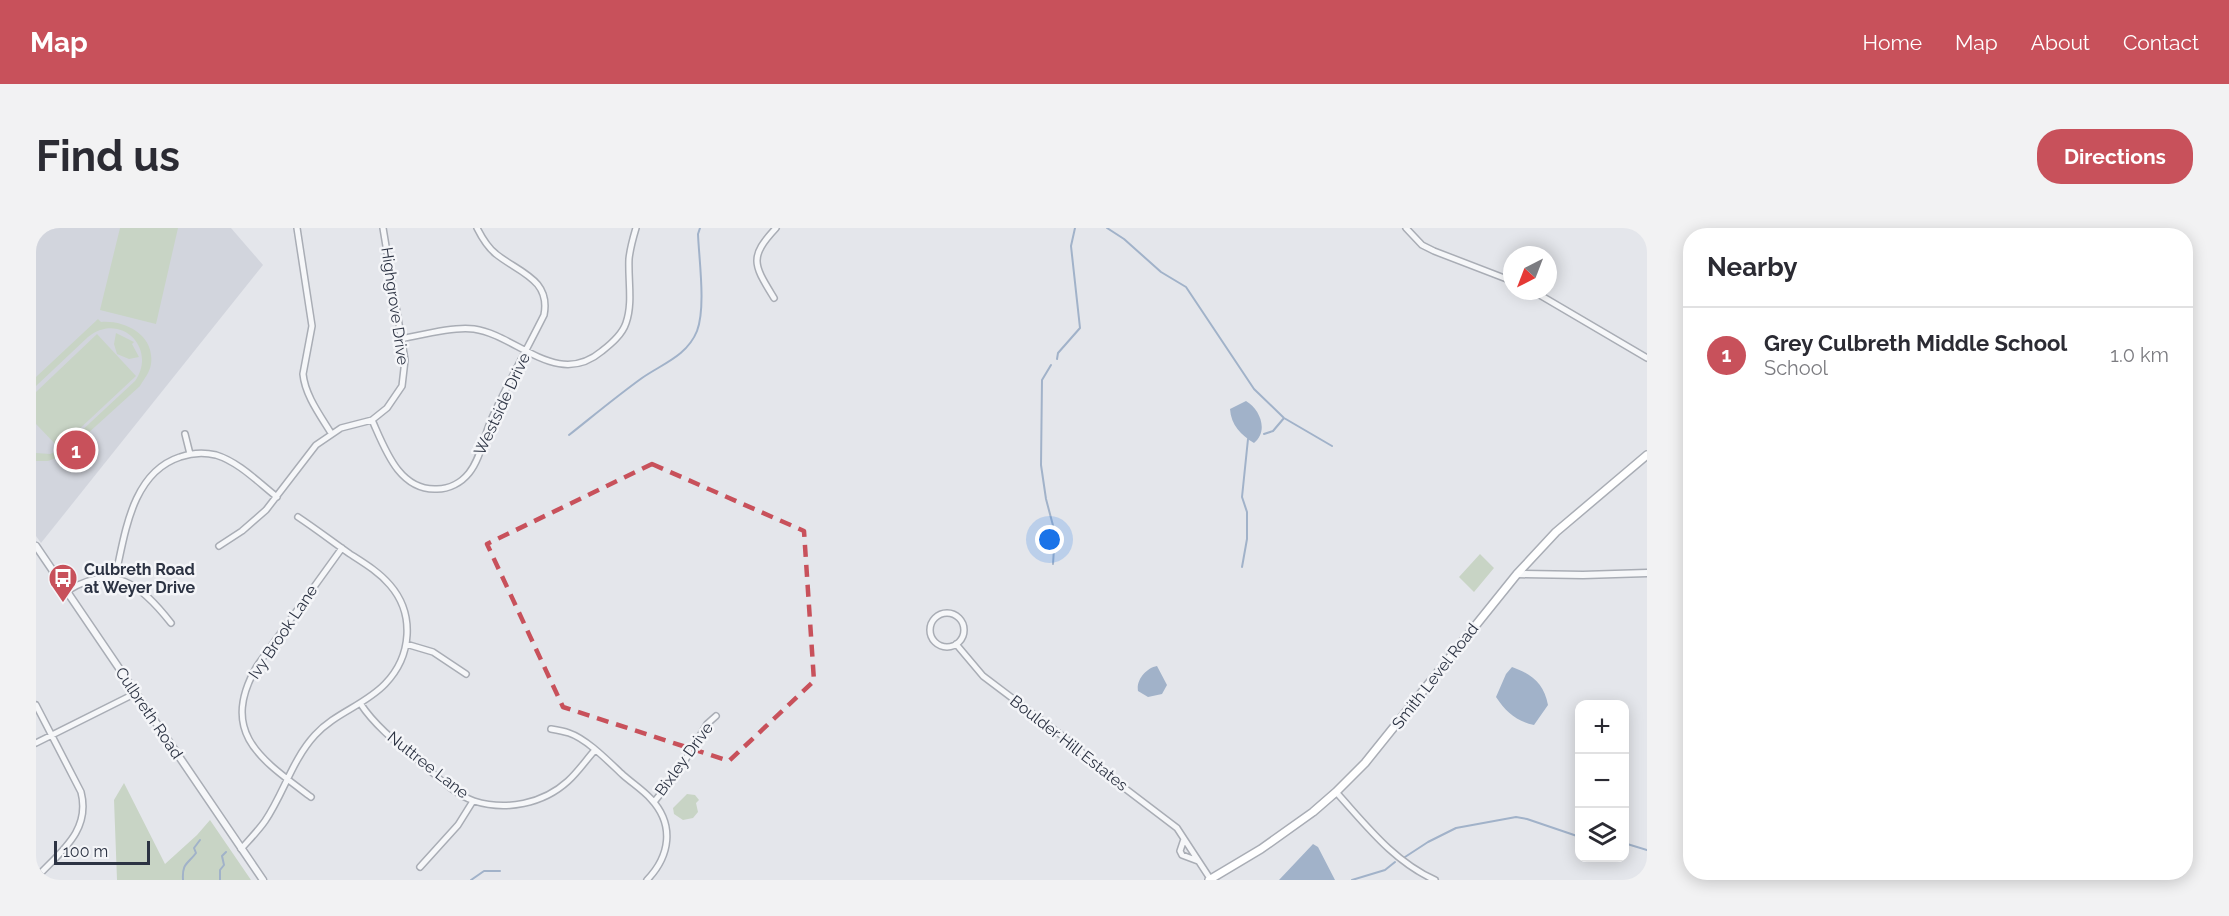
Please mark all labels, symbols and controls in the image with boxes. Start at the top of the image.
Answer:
text: Map [30,26,88,59]
text: Home [1863,30,1922,55]
text: Map [1955,30,1998,55]
text: About [2031,30,2090,55]
text: Contact [2123,30,2199,55]
button: Directions [2037,129,2193,184]
text: Find us [36,132,180,181]
street label: Highgrove Drive [377,246,413,366]
north arrow [1503,246,1557,300]
text: Nearby [1707,252,1797,282]
text: Grey Culbreth Middle School [1764,330,2067,356]
text: 1 [1722,343,1731,367]
text: 1.0 km [2110,343,2169,367]
street label: Westside Drive [470,350,534,458]
text: School [1764,356,1828,380]
pin: 1 [56,428,96,472]
your location [1035,525,1064,554]
place label: Culbreth Road at Weyer Drive [84,560,196,597]
bus stop icon: Culbreth Road at Weyer Drive [47,562,79,604]
street label: Ivy Brook Lane [245,581,321,683]
street label: Smith Level Road [1388,619,1482,733]
street label: Culbreth Road [111,664,187,763]
street label: Boulder Hill Estates [1006,691,1132,795]
map controls [1575,700,1629,862]
button: + [1575,700,1629,754]
street label: Bixley Drive [651,719,717,799]
street label: Nuttree Lane [384,727,472,803]
button: − [1575,754,1629,808]
button: layers [1575,808,1629,862]
scale bar [54,838,150,866]
text: 100 m [63,842,108,861]

